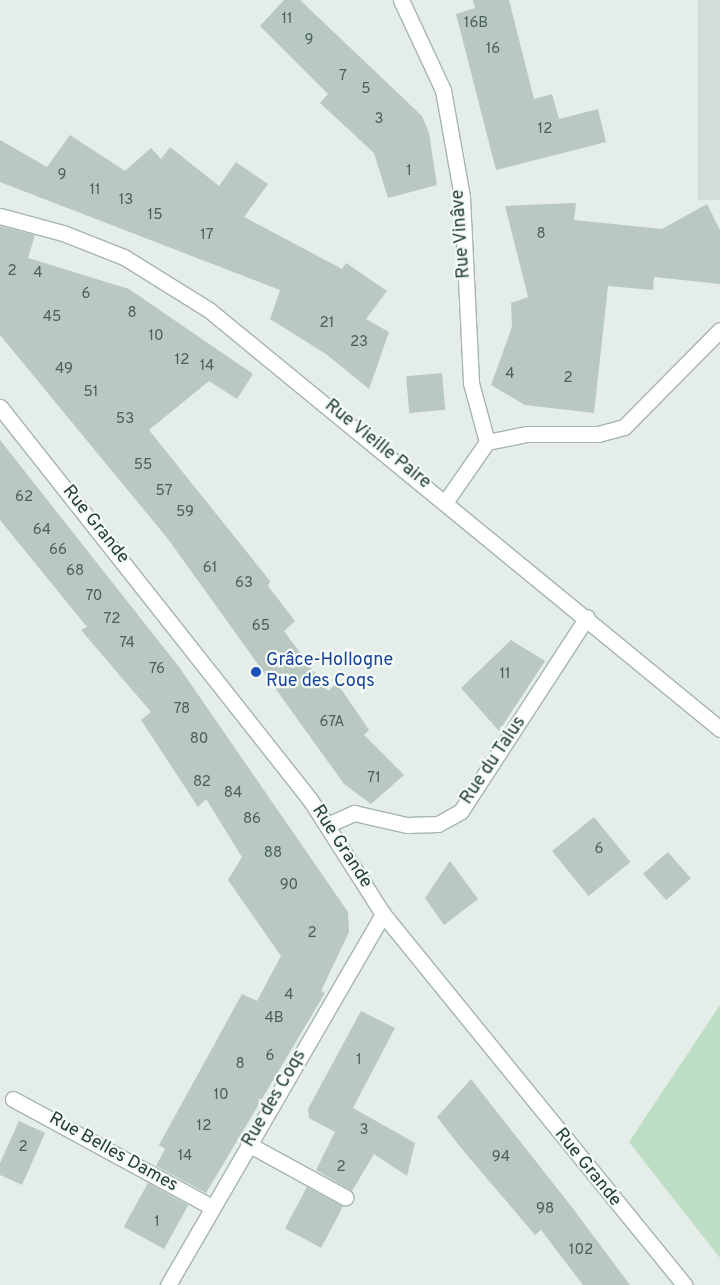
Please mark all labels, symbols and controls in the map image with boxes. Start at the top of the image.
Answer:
house number: 11 [281,11,293,29]
house number: 16B [464,15,488,33]
house number: 9 [305,32,313,50]
house number: 16 [486,41,500,59]
house number: 7 [339,68,347,86]
house number: 5 [361,81,371,99]
house number: 3 [374,111,384,129]
house number: 12 [538,121,552,139]
house number: 1 [406,163,412,181]
house number: 9 [58,167,66,185]
house number: 11 [89,182,101,200]
street label: Rue Vinâve [448,188,476,280]
house number: 13 [119,192,133,210]
house number: 15 [148,207,162,225]
house number: 8 [536,226,546,244]
house number: 17 [200,227,214,245]
house number: 2 [7,263,17,281]
house number: 4 [33,265,43,283]
house number: 6 [82,286,90,304]
house number: 8 [127,305,137,323]
house number: 45 [43,309,61,327]
house number: 21 [320,315,334,333]
house number: 10 [148,328,164,346]
house number: 23 [350,334,368,352]
house number: 12 [175,352,189,370]
house number: 14 [200,358,214,376]
house number: 49 [55,361,73,379]
house number: 4 [505,366,515,384]
house number: 2 [563,370,573,388]
house number: 51 [84,384,98,402]
street label: Rue Vieille Paire [319,395,435,495]
house number: 53 [116,411,134,429]
house number: 55 [134,457,152,475]
street label: Rue Grande [57,481,133,569]
house number: 57 [156,483,172,501]
house number: 62 [15,489,33,507]
house number: 59 [176,504,194,522]
house number: 64 [33,522,51,540]
house number: 66 [49,542,67,560]
house number: 61 [203,560,217,578]
house number: 68 [66,563,84,581]
house number: 63 [235,575,253,593]
house number: 70 [85,588,103,606]
house number: 72 [104,611,120,629]
house number: 65 [252,618,270,636]
house number: 74 [119,635,135,653]
place label: Grâce-Hollogne Rue des Coqs [266,651,393,694]
house number: 76 [149,661,165,679]
marker: Grâce-Hollogne Rue des Coqs [250,666,262,678]
house number: 11 [499,666,511,684]
house number: 78 [174,701,190,719]
street label: Rue du Talus [456,713,532,809]
house number: 67A [320,714,344,732]
house number: 80 [190,731,208,749]
house number: 71 [367,770,381,788]
house number: 82 [193,774,211,792]
house number: 84 [224,785,242,803]
street label: Rue Grande [306,801,376,893]
house number: 86 [243,811,261,829]
house number: 6 [595,841,603,859]
house number: 88 [264,845,282,863]
house number: 90 [280,877,298,895]
house number: 2 [307,925,317,943]
house number: 4 [284,987,294,1005]
house number: 4B [264,1010,284,1028]
street label: Rue des Coqs [238,1047,312,1151]
house number: 6 [266,1048,274,1066]
house number: 1 [356,1052,362,1070]
house number: 8 [235,1056,245,1074]
house number: 10 [213,1087,229,1105]
street label: Rue Belles Dames [45,1109,181,1197]
house number: 12 [197,1118,211,1136]
house number: 3 [359,1122,369,1140]
street label: Rue Grande [549,1124,625,1212]
house number: 2 [18,1139,28,1157]
house number: 14 [178,1148,192,1166]
house number: 94 [492,1149,510,1167]
house number: 2 [336,1159,346,1177]
house number: 98 [536,1201,554,1219]
house number: 1 [154,1214,160,1232]
house number: 102 [569,1242,593,1260]

